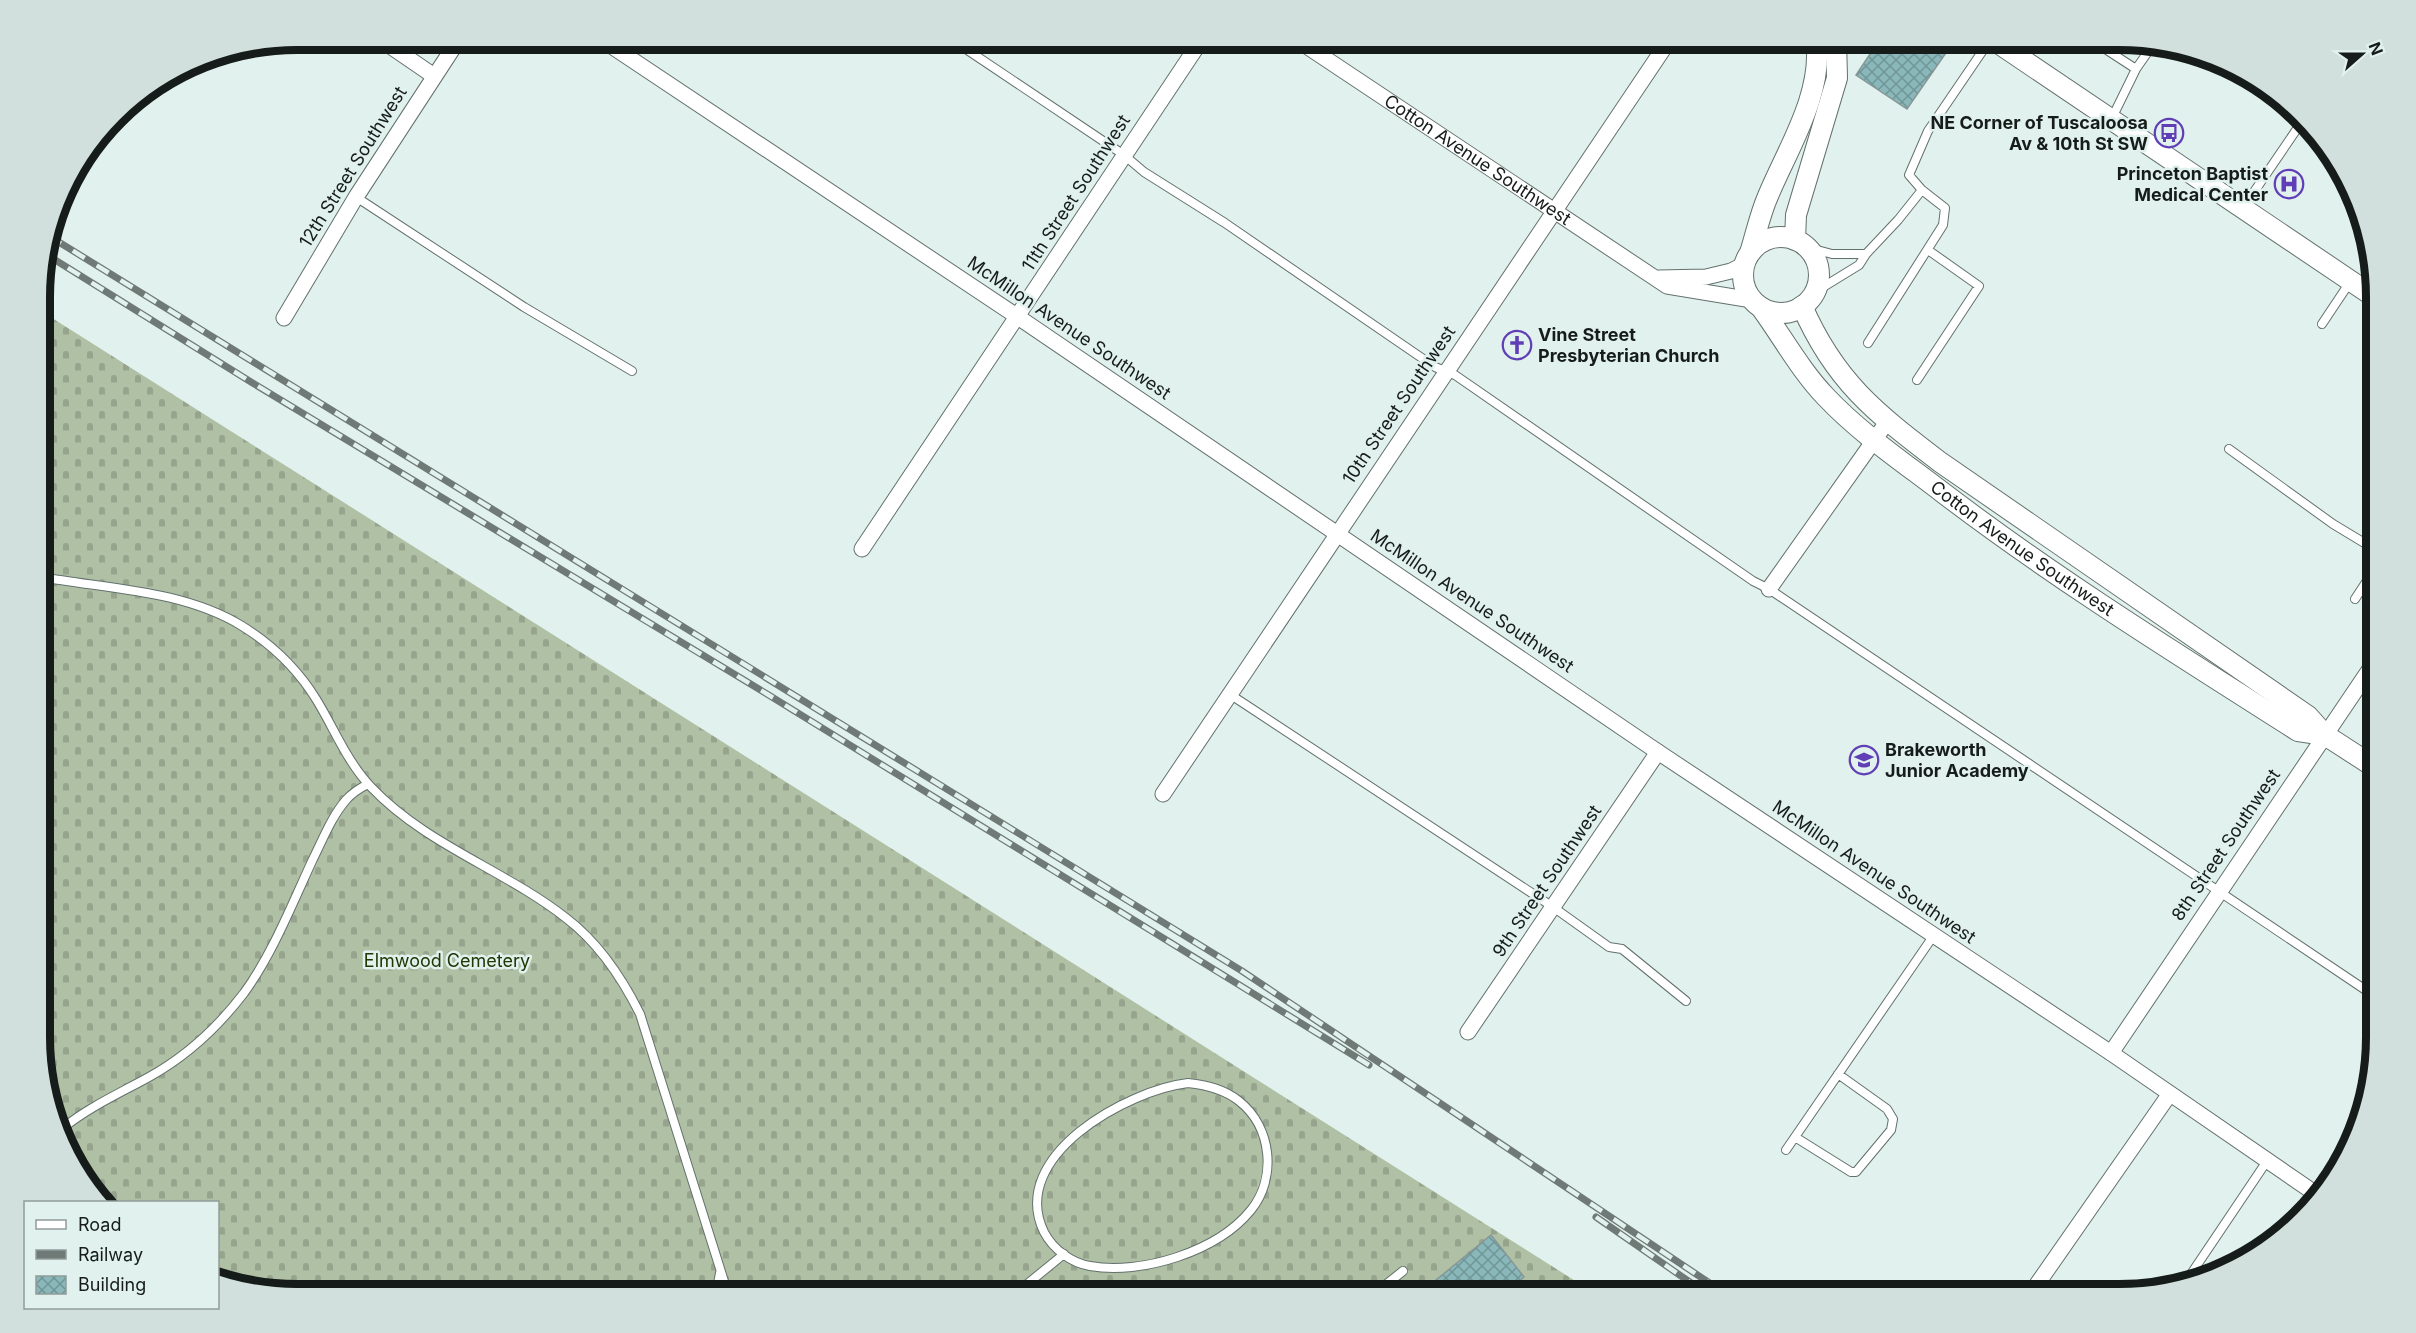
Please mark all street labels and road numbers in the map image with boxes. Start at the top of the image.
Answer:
street label: 12th Street Southwest [295,82,411,251]
street label: Cotton Avenue Southwest [1380,90,1575,229]
street label: 11th Street Southwest [1017,111,1134,275]
street label: McMillon Avenue Southwest [964,252,1175,404]
street label: 10th Street Southwest [1338,322,1459,488]
street label: Cotton Avenue Southwest [1927,476,2118,620]
street label: McMillon Avenue Southwest [1367,525,1578,677]
street label: 8th Street Southwest [2167,765,2284,925]
street label: McMillon Avenue Southwest [1769,796,1980,948]
street label: 9th Street Southwest [1488,801,1605,961]

